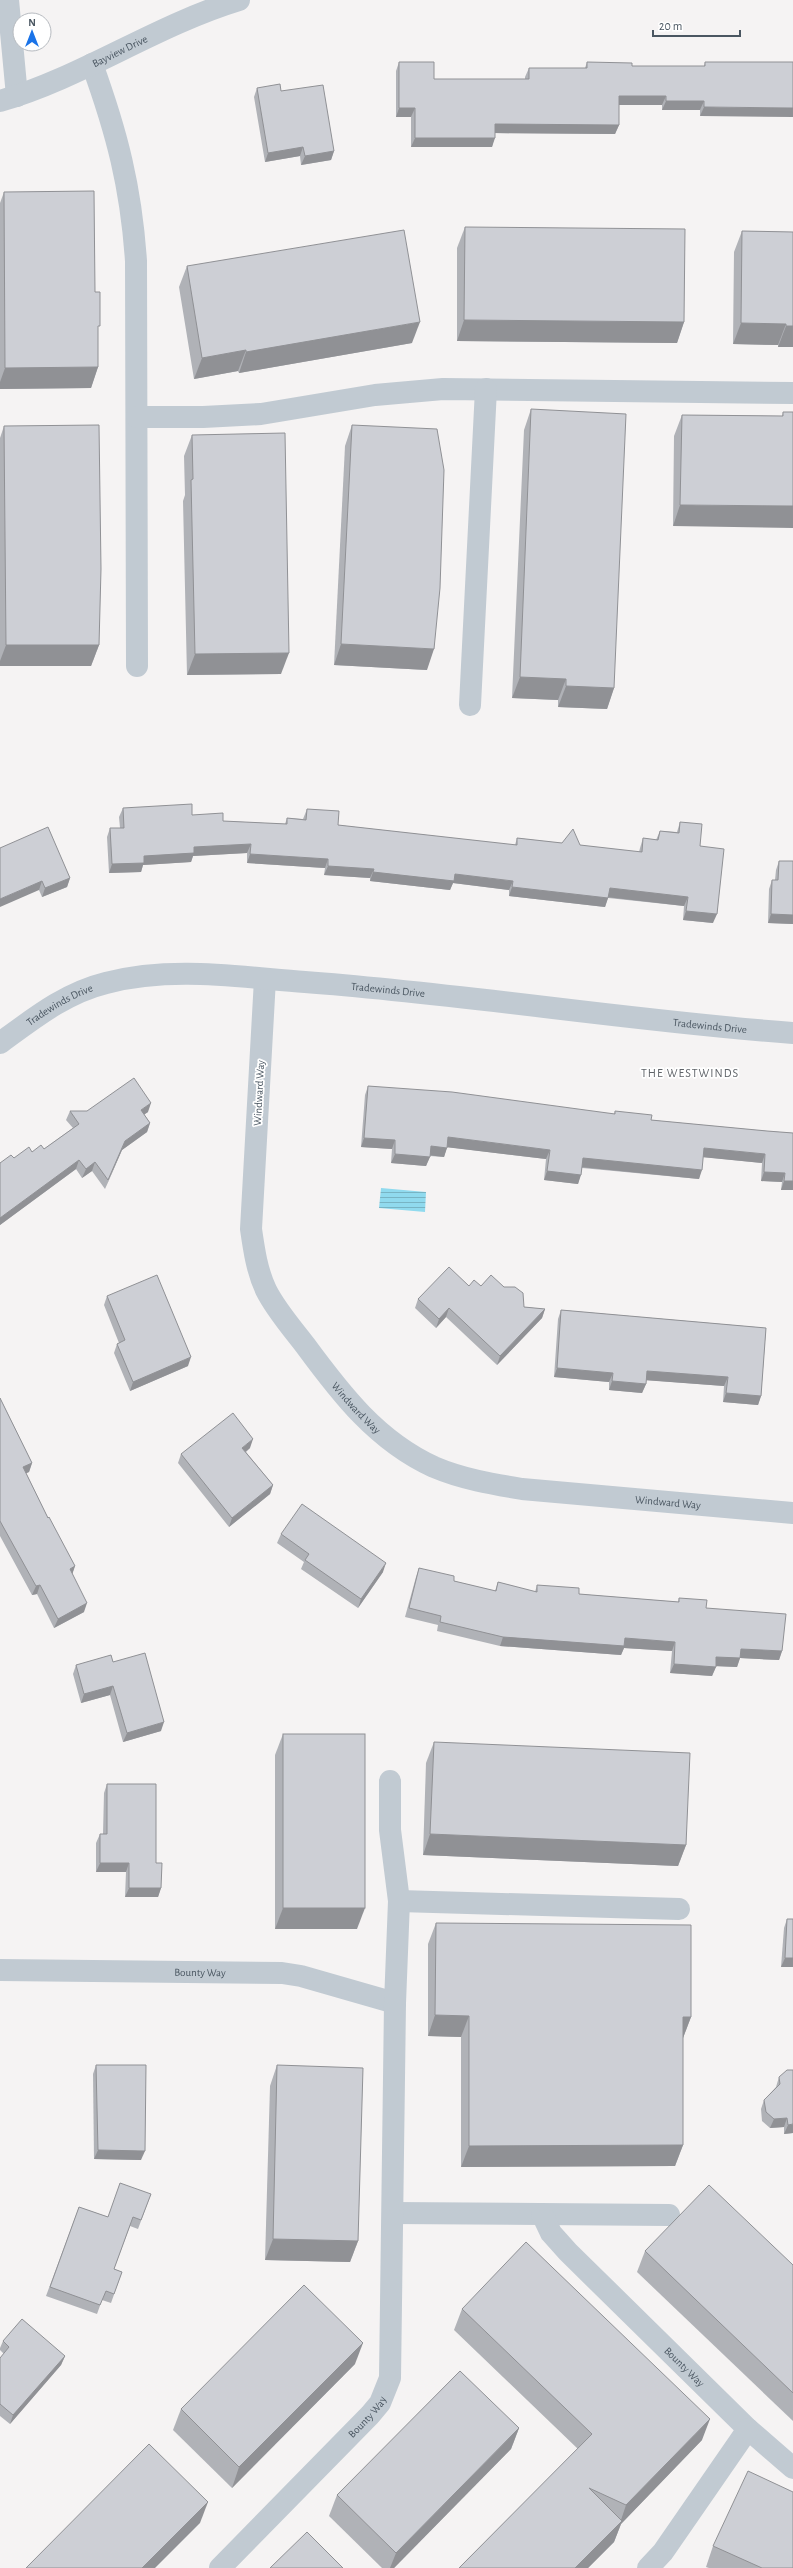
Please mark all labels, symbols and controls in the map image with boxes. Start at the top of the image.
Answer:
north arrow [12,12,52,52]
scale bar [653,12,740,38]
text: N [28,17,36,28]
text: 20 m [659,20,682,32]
street label: Bayview Drive [90,33,149,69]
street label: Tradewinds Drive [351,980,426,999]
street label: Tradewinds Drive [24,982,94,1028]
street label: Tradewinds Drive [672,1016,747,1035]
street label: Windward Way [252,1059,266,1126]
district label: THE WESTWINDS [641,1067,739,1079]
street label: Windward Way [330,1380,383,1436]
street label: Windward Way [634,1494,702,1510]
street label: Bounty Way [174,1966,226,1978]
street label: Bounty Way [662,2345,707,2389]
street label: Bounty Way [346,2394,388,2440]

